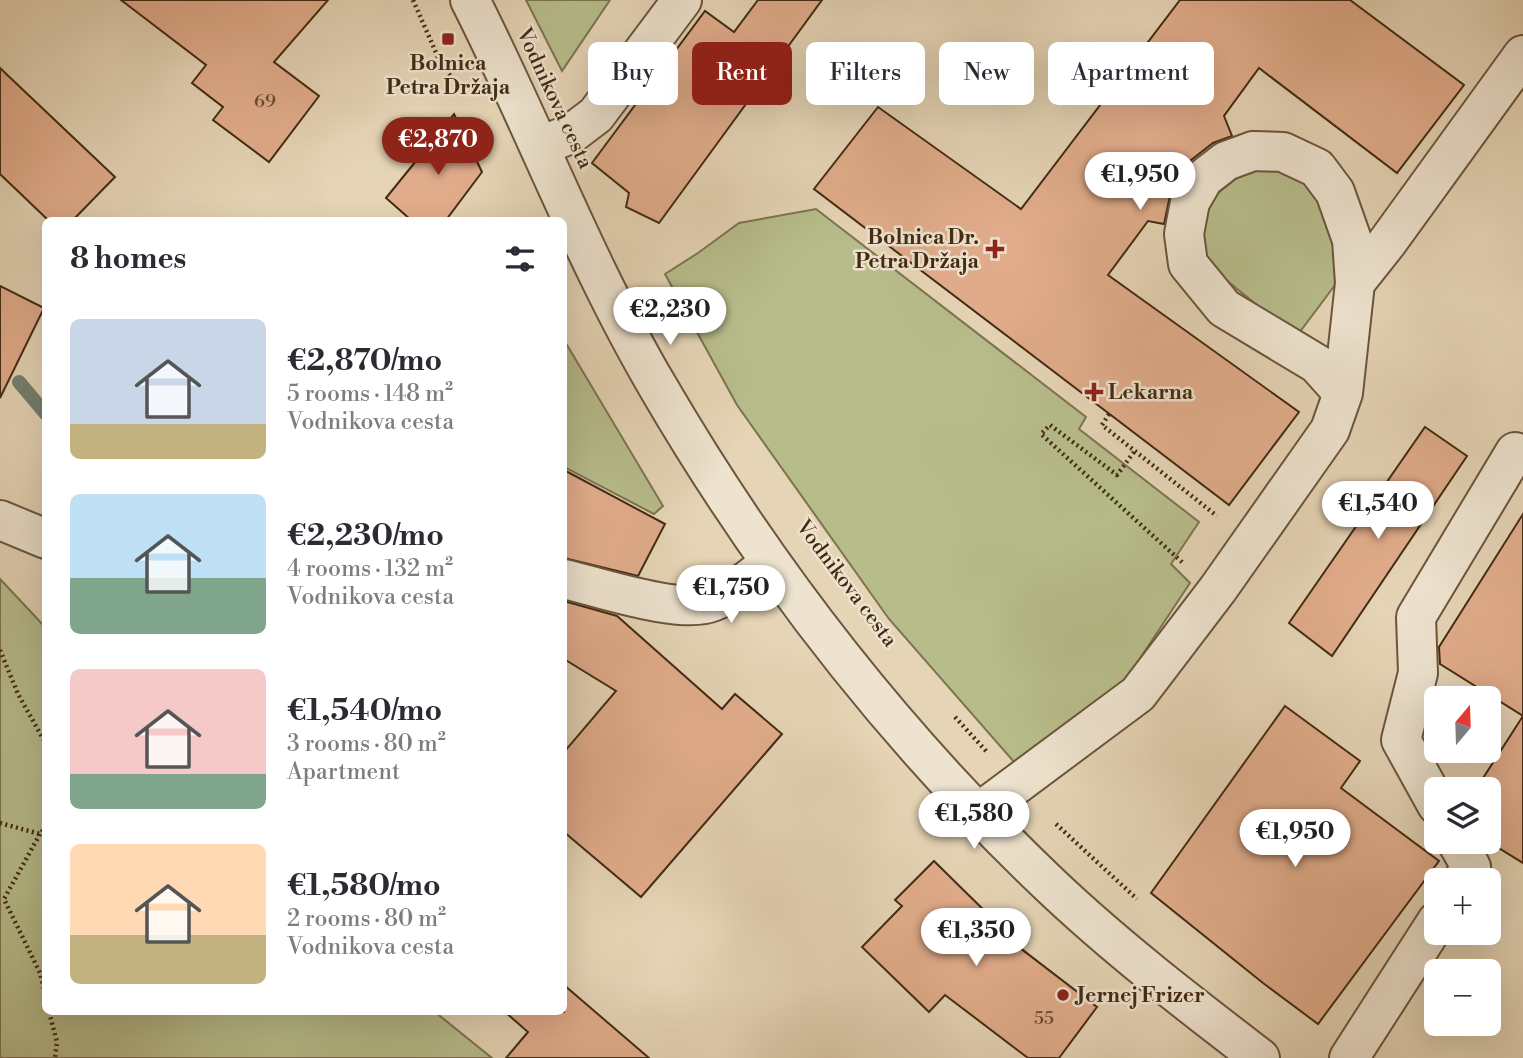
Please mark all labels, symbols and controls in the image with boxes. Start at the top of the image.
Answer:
street label: Vodnikova cesta [510,23,598,173]
marker: Bolnica Petra Držaja [440,31,456,47]
chip: Buy [588,42,678,105]
chip: Rent [692,42,792,105]
chip: Filters [806,42,925,105]
chip: New [939,42,1034,105]
chip: Apartment [1048,42,1214,105]
place label: Bolnica Petra Držaja [386,51,511,101]
house number: 69 [254,90,276,113]
pin: €2,870 [381,118,495,177]
text: €2,870 [398,126,478,154]
pin: €1,950 [1083,152,1197,212]
text: €1,950 [1101,161,1179,189]
place label: Bolnica Dr. Petra Držaja [855,225,980,275]
marker: Bolnica Dr. Petra Držaja [985,239,1005,259]
text: 8 homes [70,240,186,278]
icon: filters [501,240,539,278]
pin: €2,230 [613,288,727,347]
text: €2,230 [629,296,711,324]
text: €2,870/mo [287,342,442,380]
icon: home [126,347,210,431]
text: 5 rooms · 148 m² [287,380,453,408]
place label: Lekarna [1108,380,1194,406]
marker: Lekarna [1086,384,1102,400]
text: Vodnikova cesta [287,408,454,436]
pin: €1,540 [1321,482,1435,541]
text: €1,540 [1338,490,1418,518]
street label: Vodnikova cesta [789,514,903,653]
text: €2,230/mo [287,517,444,555]
icon: home [126,522,210,606]
text: 4 rooms · 132 m² [287,555,453,583]
pin: €1,750 [674,566,788,625]
text: €1,750 [692,574,770,602]
text: Vodnikova cesta [287,583,454,611]
north arrow [1424,686,1502,763]
map controls [1424,686,1501,1036]
text: €1,540/mo [287,692,442,730]
icon: home [126,697,210,781]
text: 3 rooms · 80 m² [287,730,446,758]
text: Apartment [287,758,400,786]
button: layers [1424,777,1501,854]
pin: €1,580 [917,792,1031,851]
text: €1,580 [934,800,1014,828]
pin: €1,950 [1238,810,1352,869]
text: €1,950 [1256,818,1334,846]
text: €1,580/mo [287,867,441,905]
button: + [1424,868,1501,945]
icon: home [126,872,210,956]
text: 2 rooms · 80 m² [287,905,446,933]
pin: €1,350 [919,908,1033,968]
text: €1,350 [937,917,1015,945]
text: Vodnikova cesta [287,933,454,961]
button: − [1424,959,1501,1036]
place label: Jernej Frizer [1074,983,1205,1009]
marker: Jernej Frizer [1055,987,1071,1003]
house number: 55 [1034,1007,1054,1030]

